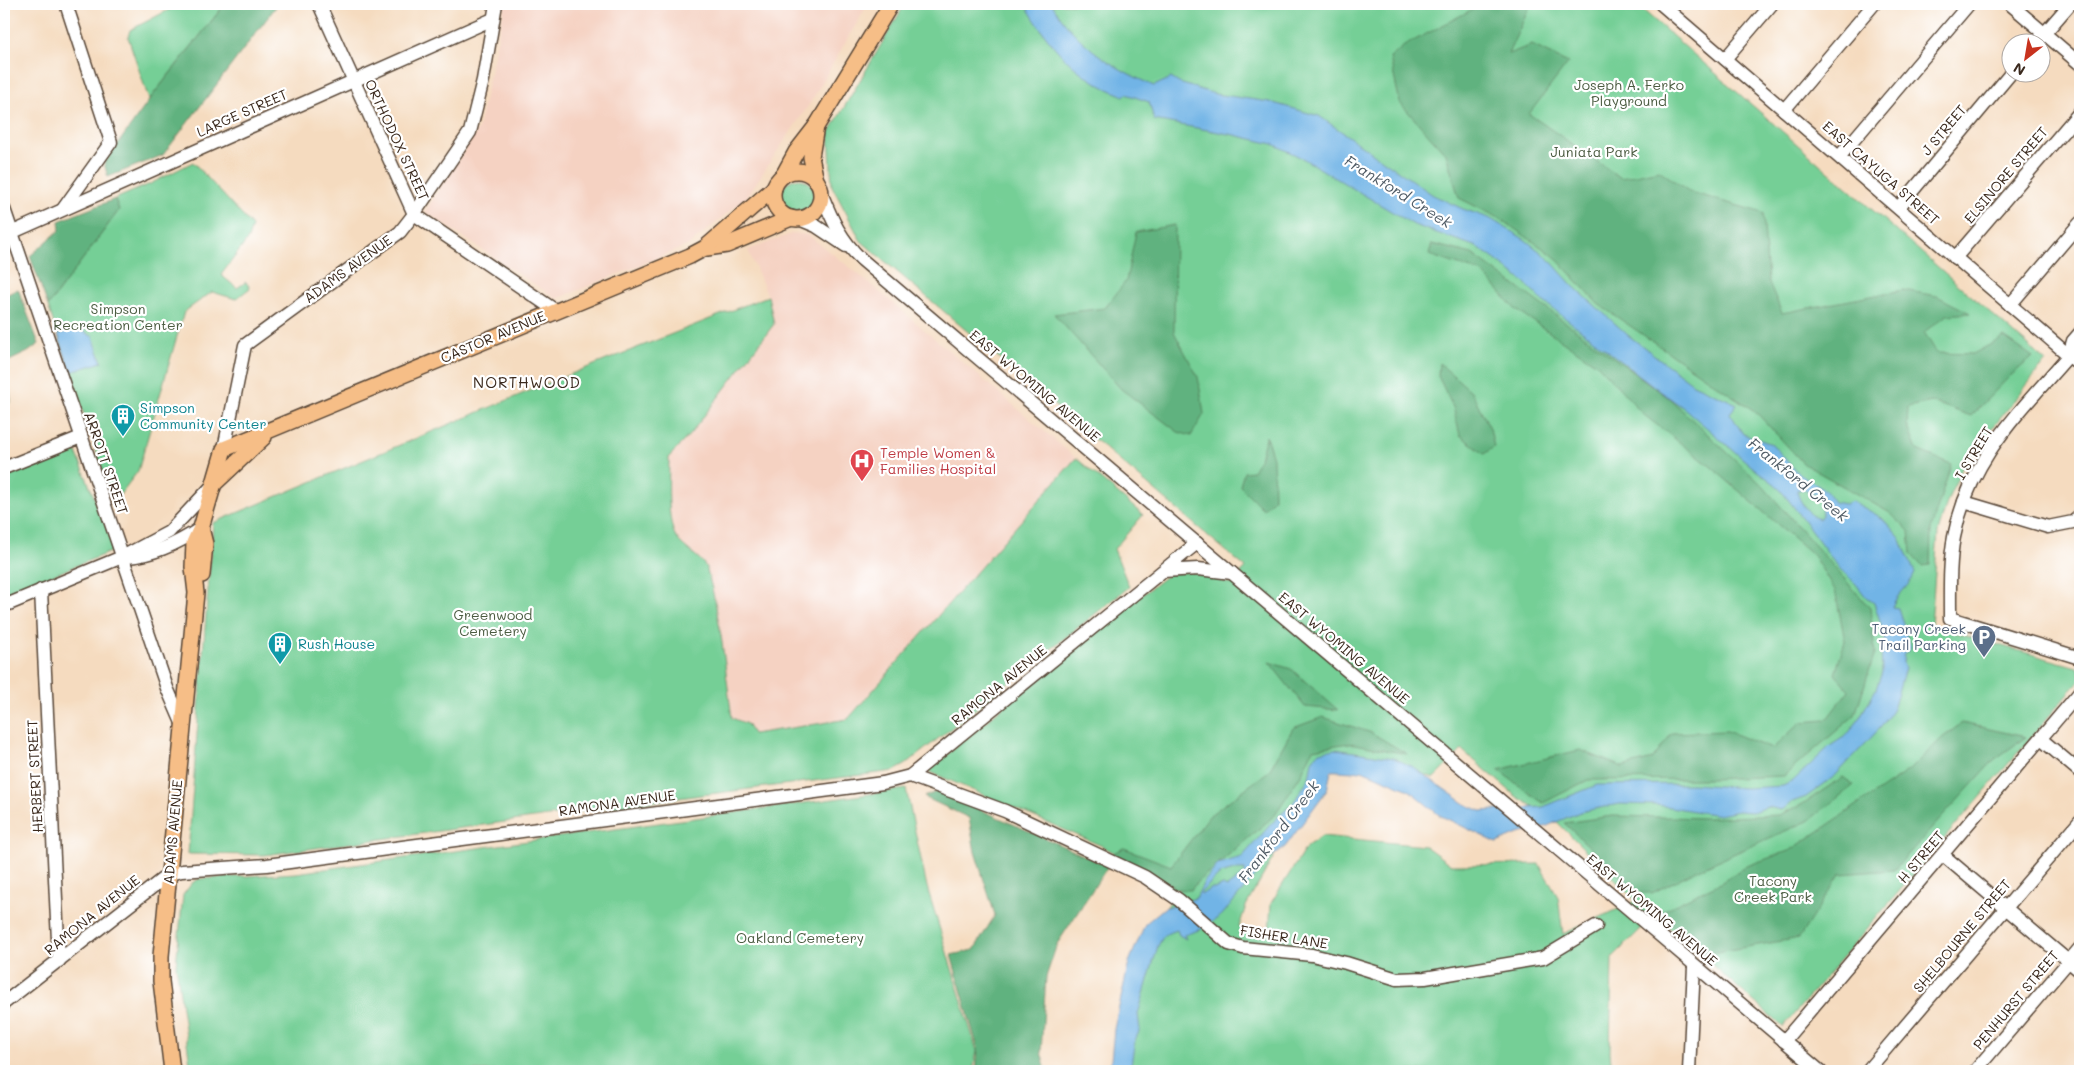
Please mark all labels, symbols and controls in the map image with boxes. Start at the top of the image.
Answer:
north arrow [2002,32,2052,82]
text: N [2010,59,2029,80]
park label: Joseph A. Ferko Playground [1574,75,1684,110]
street label: ORTHODOX STREET [361,76,434,204]
street label: LARGE STREET [193,84,290,141]
street label: J STREET [1917,100,1971,159]
street label: EAST CAYUGA STREET [1819,117,1944,229]
street label: ELSINORE STREET [1960,122,2052,227]
park label: Juniata Park [1550,142,1638,161]
water label: Frankford Creek [1341,150,1457,233]
street label: ADAMS AVENUE [300,230,396,307]
park label: Simpson Recreation Center [53,299,183,334]
street label: CASTOR AVENUE [437,306,548,367]
street label: EAST WYOMING AVENUE [966,325,1105,446]
district label: NORTHWOOD [473,372,581,392]
place label: Simpson Community Center [140,398,267,433]
building icon: Simpson Community Center [110,403,136,437]
street label: ARROTT STREET [80,409,133,517]
street label: I STREET [1950,422,1997,483]
water label: Frankford Creek [1745,433,1853,526]
place label: Temple Women & Families Hospital [880,443,996,478]
hospital icon: Temple Women & Families Hospital [849,448,875,482]
street label: EAST WYOMING AVENUE [1275,587,1414,708]
park label: Greenwood Cemetery [454,605,533,640]
place label: Tacony Creek Trail Parking [1872,619,1966,654]
parking icon: Tacony Creek Trail Parking [1971,624,1997,658]
building icon: Rush House [267,631,293,665]
place label: Rush House [298,634,375,653]
street label: RAMONA AVENUE [947,640,1050,729]
street label: HERBERT STREET [22,719,47,833]
water label: Frankford Creek [1233,775,1324,886]
street label: ADAMS AVENUE [158,779,187,885]
street label: RAMONA AVENUE [557,785,677,820]
street label: H STREET [1893,826,1948,887]
street label: EAST WYOMING AVENUE [1583,849,1722,970]
street label: RAMONA AVENUE [40,870,143,959]
park label: Tacony Creek Park [1734,871,1812,906]
street label: SHELBOURNE STREET [1908,875,2015,996]
street label: FISHER LANE [1239,920,1329,953]
park label: Oakland Cemetery [736,928,864,947]
street label: PENHURST STREET [1969,946,2063,1053]

